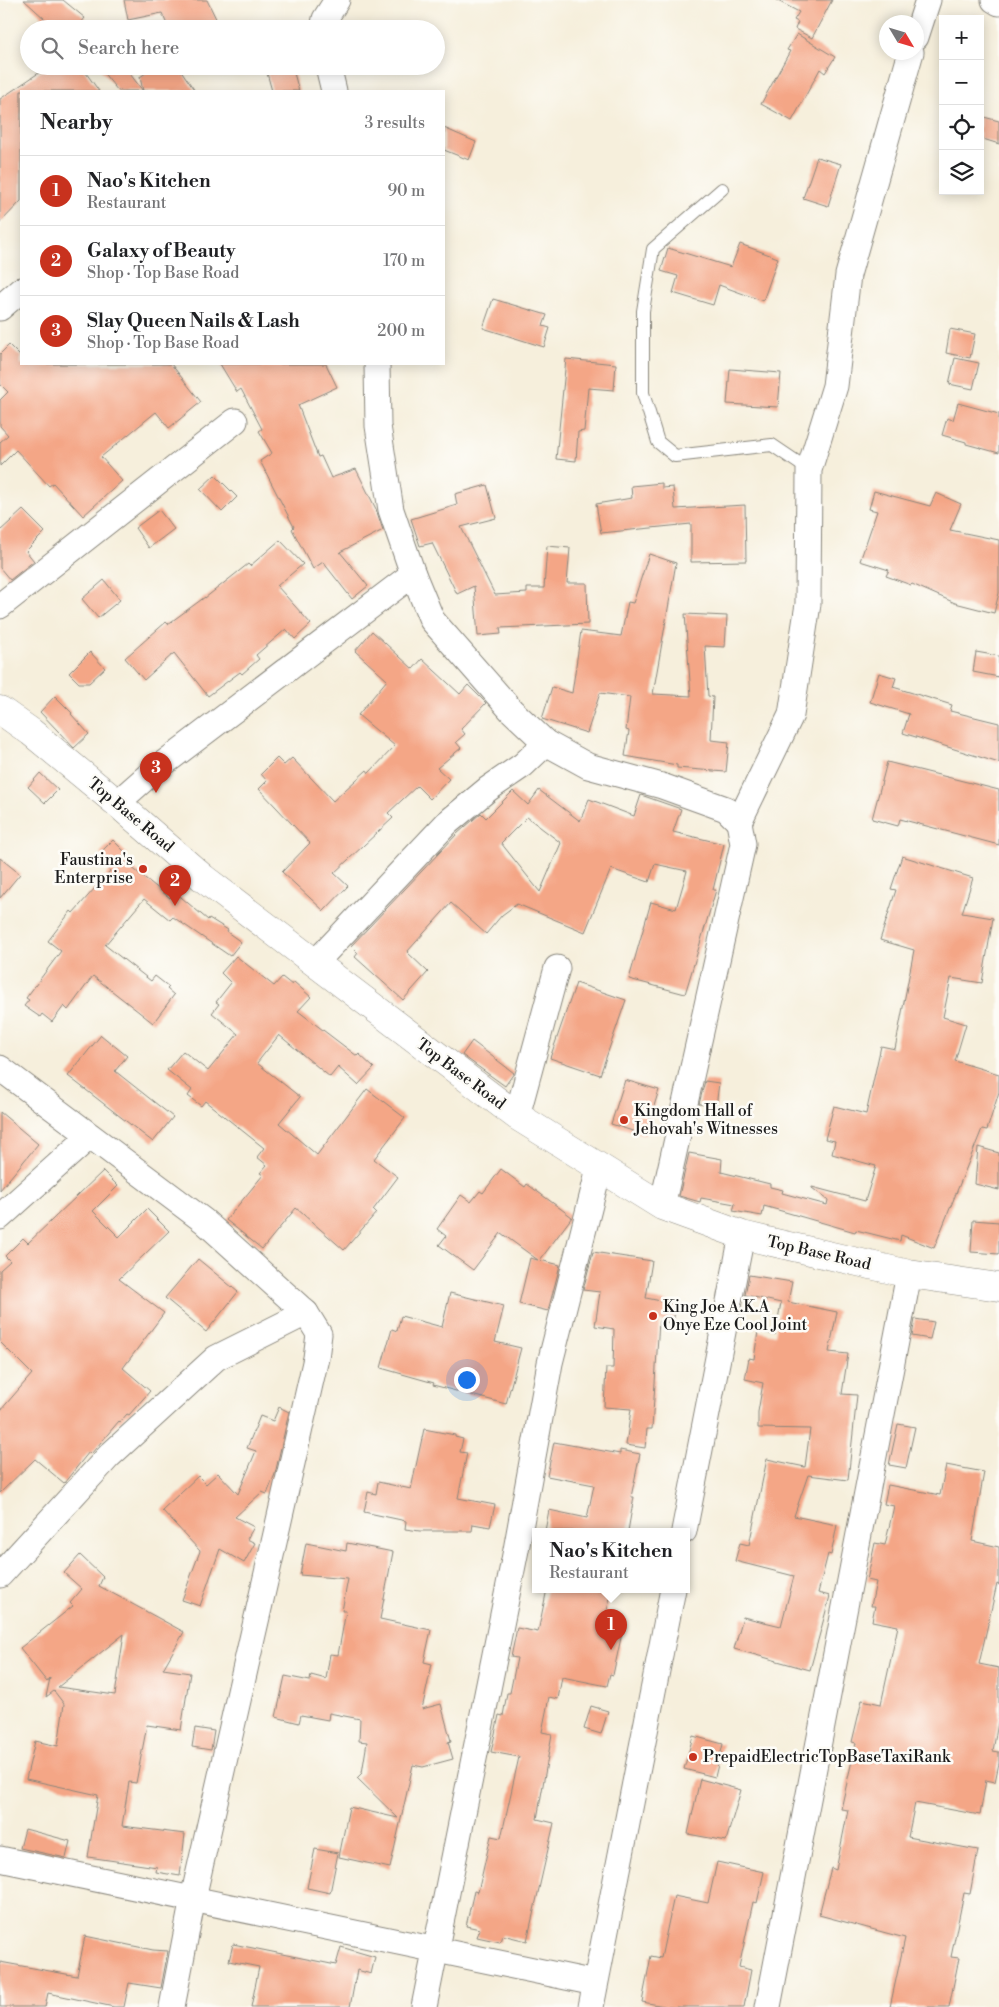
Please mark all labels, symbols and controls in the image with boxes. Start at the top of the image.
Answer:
north arrow [879,15,924,60]
map controls [939,15,984,195]
button: + [939,15,984,60]
search box [20,20,445,75]
icon: search [38,34,66,62]
text: Search here [78,36,179,60]
button: − [939,60,984,105]
button: locate [939,105,984,150]
text: Nearby [40,110,113,136]
text: 3 results [364,113,425,133]
button: layers [939,150,984,195]
text: Nao's Kitchen [87,169,211,193]
text: 1 [52,181,60,201]
text: 90 m [387,181,425,201]
text: Restaurant [87,193,166,213]
text: Galaxy of Beauty [87,239,236,263]
text: 2 [51,251,61,271]
text: 170 m [383,251,425,271]
text: Shop · Top Base Road [87,263,239,283]
text: Slay Queen Nails & Lash [87,309,300,333]
text: 3 [51,321,61,341]
text: 200 m [377,321,425,341]
text: Shop · Top Base Road [87,333,239,353]
pin: 3 [140,752,172,793]
street label: Top Base Road [84,773,178,857]
place label: Faustina's Enterprise [55,850,133,888]
marker: Faustina's Enterprise [137,863,149,875]
pin: 2 [159,865,191,906]
street label: Top Base Road [413,1034,509,1114]
place label: Kingdom Hall of Jehovah's Witnesses [633,1101,778,1139]
marker: Kingdom Hall of Jehovah's Witnesses [618,1114,630,1126]
street label: Top Base Road [765,1231,873,1275]
place label: King Joe A.K.A Onye Eze Cool Joint [663,1297,808,1335]
marker: King Joe A.K.A Onye Eze Cool Joint [647,1310,659,1322]
your location [454,1367,480,1393]
popup [532,1528,690,1593]
text: Nao's Kitchen [549,1539,673,1563]
text: Restaurant [549,1563,629,1583]
pin: 1 [595,1609,627,1650]
place label: PrepaidElectricTopBaseTaxiRank [703,1747,952,1767]
marker: PrepaidElectricTopBaseTaxiRank [687,1751,699,1763]

